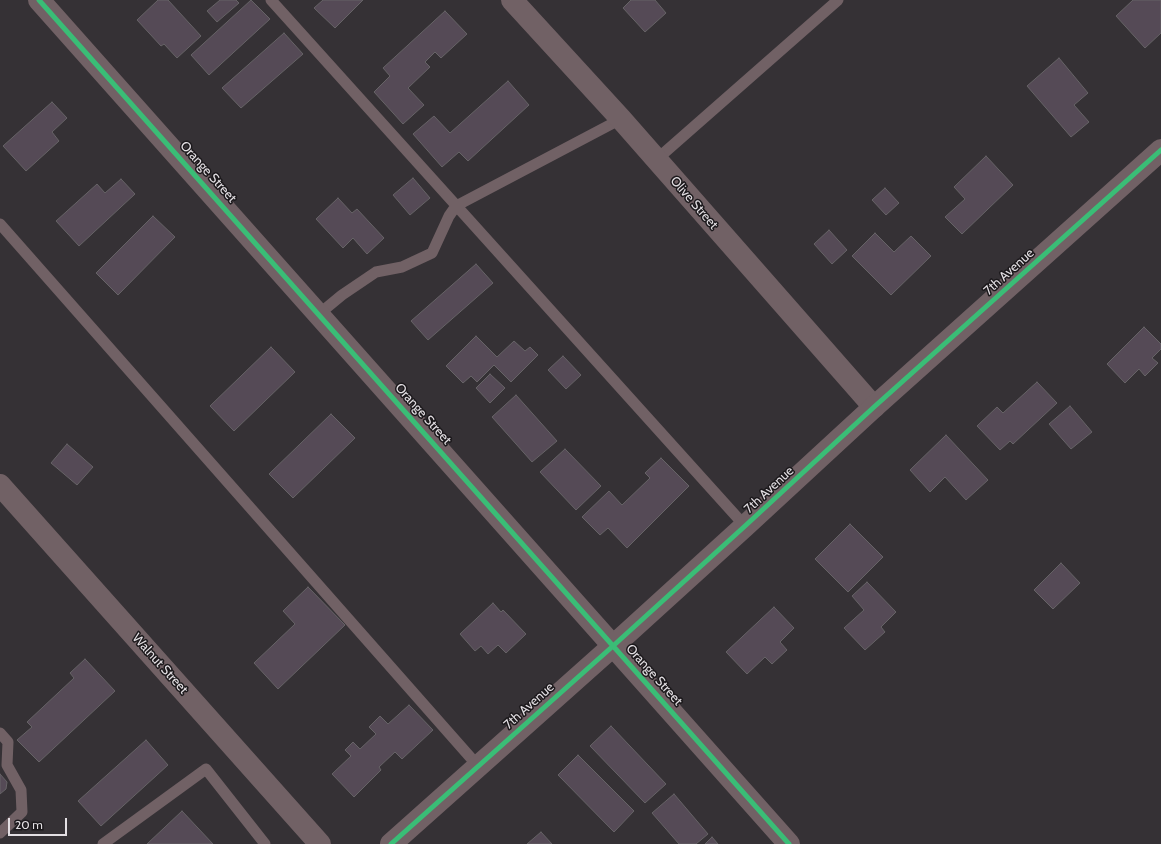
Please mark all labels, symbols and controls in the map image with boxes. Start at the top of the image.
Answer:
street label: Orange Street [176,138,240,206]
street label: Olive Street [667,173,721,233]
street label: 7th Avenue [981,245,1037,299]
street label: Orange Street [391,380,455,448]
street label: 7th Avenue [741,463,797,517]
street label: Walnut Street [129,631,191,697]
street label: Orange Street [622,641,686,709]
street label: 7th Avenue [501,679,557,733]
scale bar [10,810,69,836]
text: 20 m [15,817,43,832]

